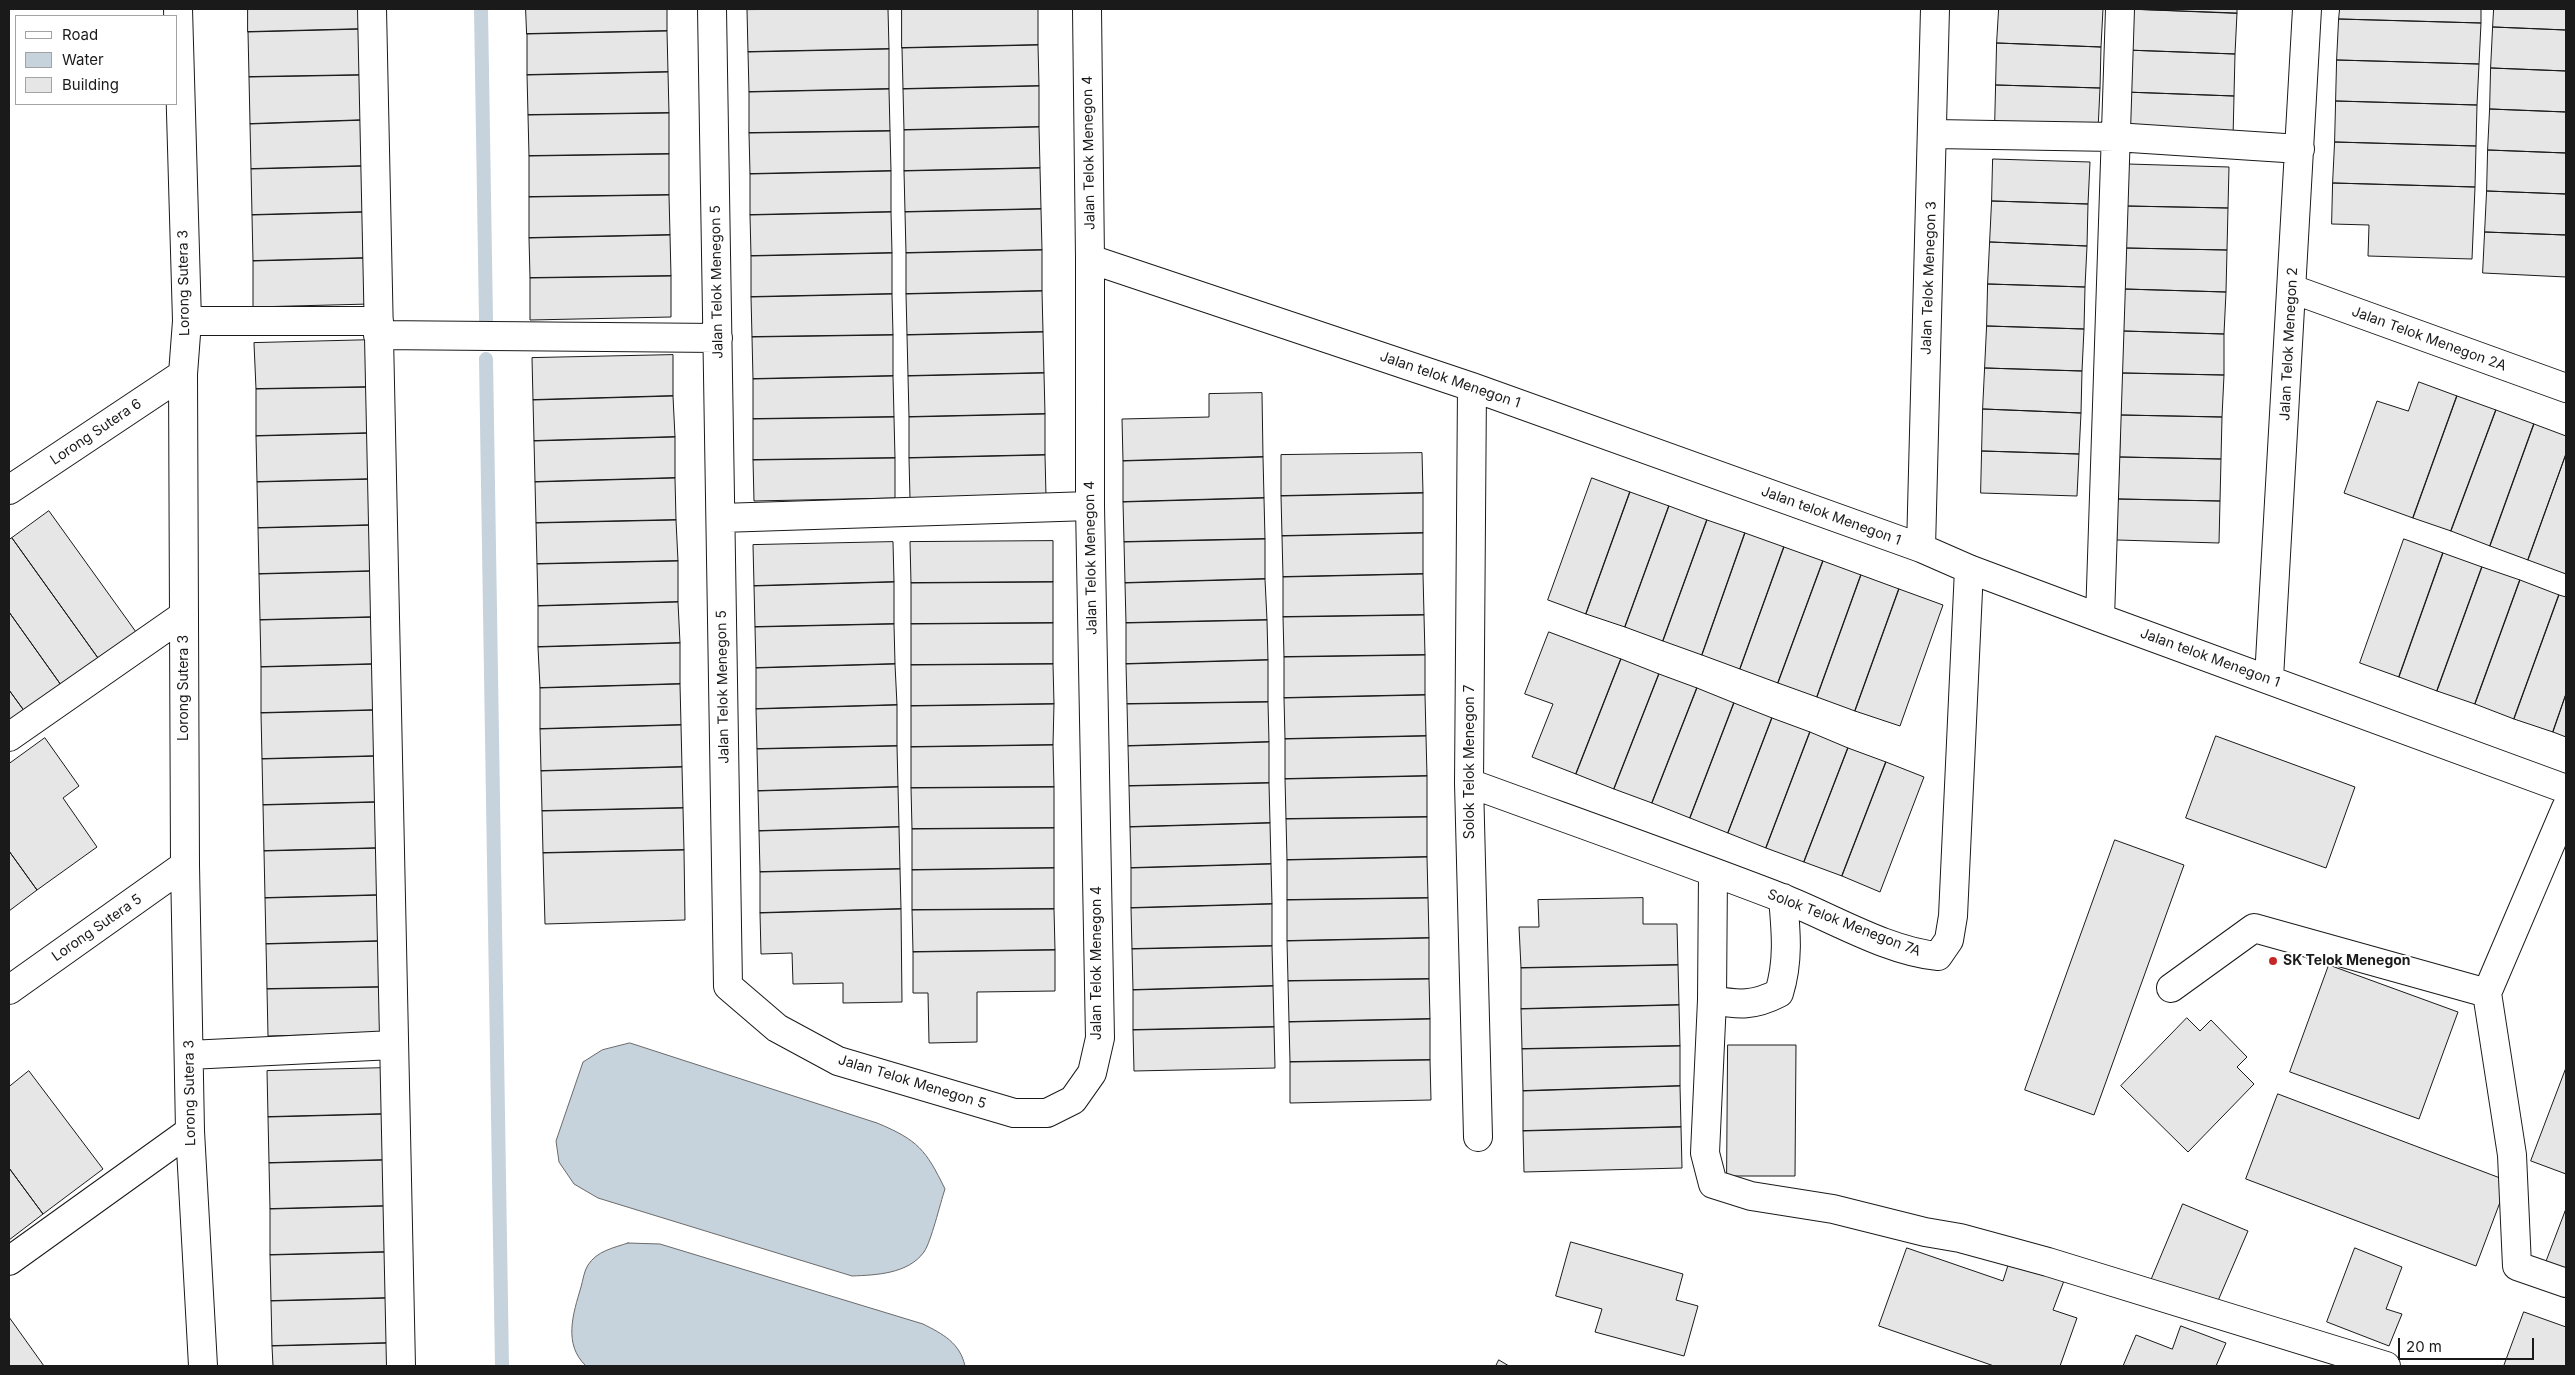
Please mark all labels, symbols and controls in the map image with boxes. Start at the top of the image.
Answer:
legend [15,15,178,105]
text: Road [62,25,98,44]
text: Water [62,50,104,69]
text: Building [62,75,119,94]
street label: Jalan Telok Menegon 4 [1079,76,1099,230]
street label: Jalan Telok Menegon 3 [1918,201,1940,355]
street label: Jalan Telok Menegon 5 [707,205,727,359]
street label: Lorong Sutera 3 [175,230,193,336]
street label: Jalan Telok Menegon 2 [2277,267,2301,421]
street label: Jalan Telok Menegon 2A [2349,303,2509,375]
street label: Jalan telok Menegon 1 [1378,348,1522,412]
street label: Lorong Sutera 6 [47,395,145,469]
street label: Jalan Telok Menegon 4 [1081,481,1101,635]
street label: Jalan telok Menegon 1 [1759,483,1903,549]
street label: Jalan Telok Menegon 5 [713,610,733,764]
street label: Jalan telok Menegon 1 [2138,625,2282,691]
street label: Lorong Sutera 3 [176,635,192,741]
street label: Solok Telok Menegon 7 [1462,685,1478,839]
street label: Jalan Telok Menegon 4 [1089,886,1105,1040]
street label: Solok Telok Menegon 7A [1765,886,1923,960]
street label: Lorong Sutera 5 [49,891,145,965]
place label: SK Telok Menegon [2283,953,2411,969]
marker: SK Telok Menegon [2267,955,2279,967]
street label: Lorong Sutera 3 [181,1040,199,1146]
street label: Jalan Telok Menegon 5 [836,1051,988,1113]
scale bar [2400,1328,2536,1360]
text: 20 m [2406,1337,2442,1356]

